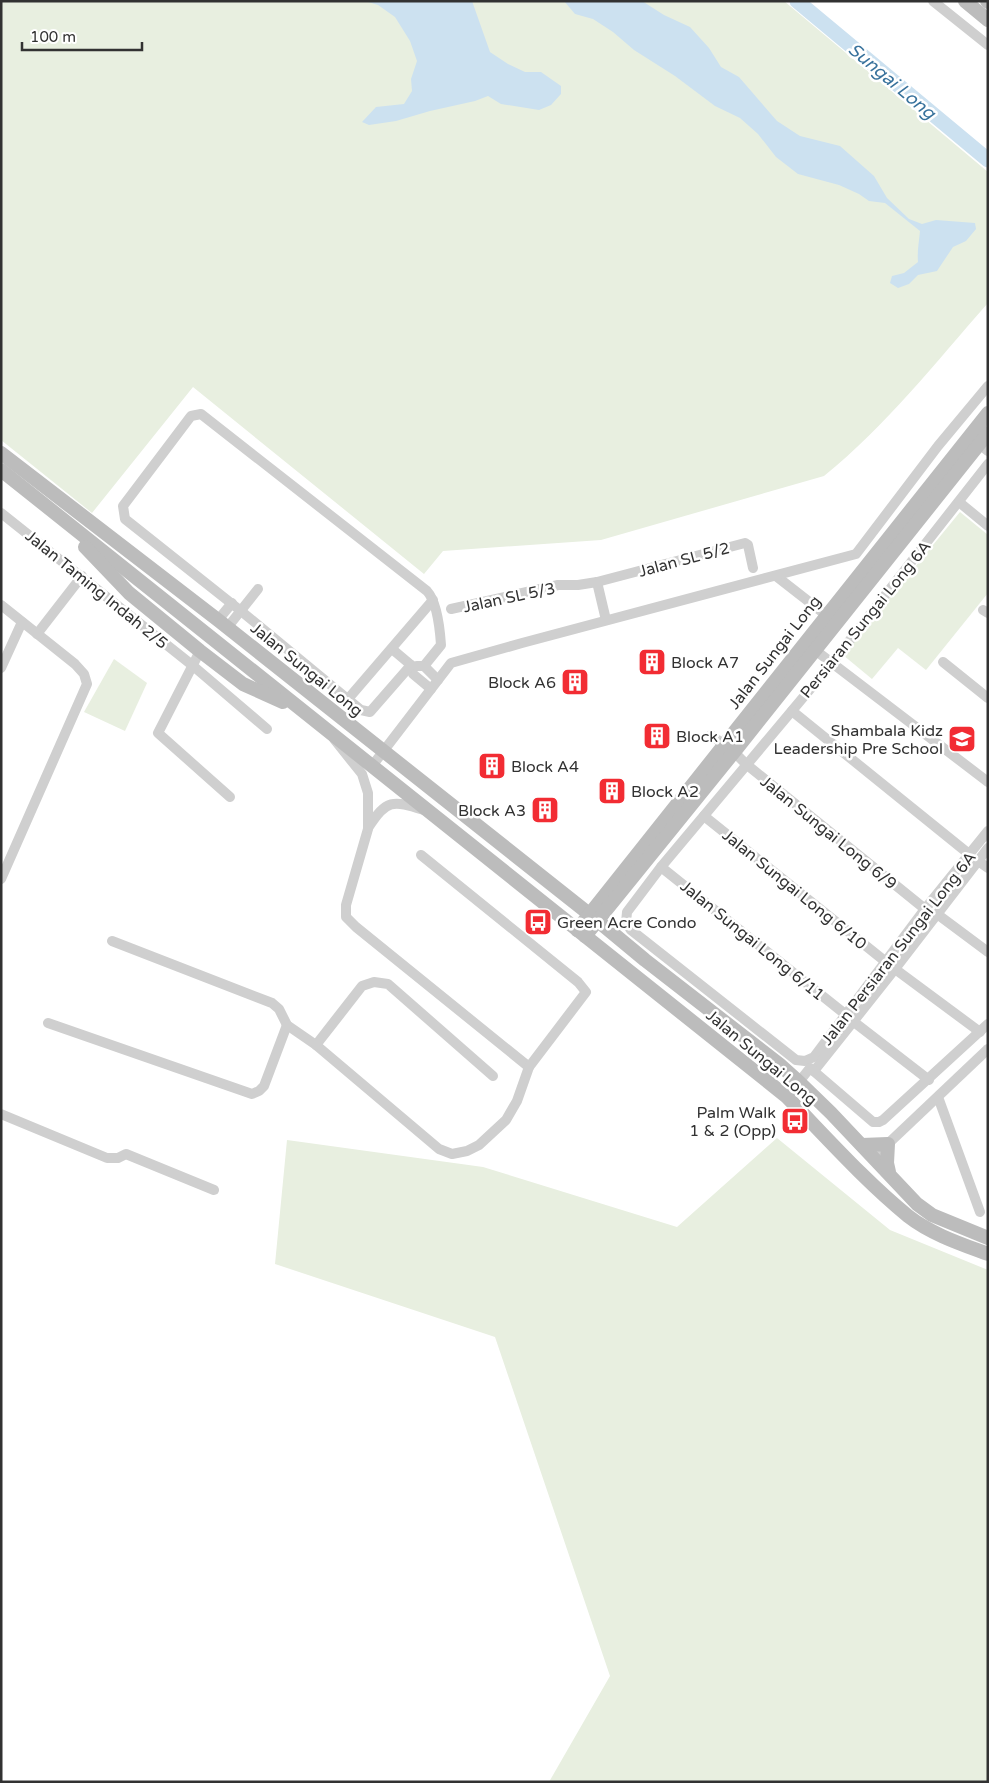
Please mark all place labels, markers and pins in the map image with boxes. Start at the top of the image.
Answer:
building icon: Block A7 [637,647,667,677]
place label: Block A7 [671,653,739,673]
building icon: Block A6 [560,667,590,697]
place label: Block A6 [488,673,556,693]
building icon: Block A1 [642,721,672,751]
place label: Shambala Kidz Leadership Pre School [773,721,943,759]
school or university icon: Shambala Kidz Leadership Pre School [947,724,977,754]
place label: Block A1 [676,727,744,747]
building icon: Block A4 [477,751,507,781]
place label: Block A4 [511,757,579,777]
building icon: Block A2 [597,776,627,806]
place label: Block A2 [631,782,699,802]
building icon: Block A3 [530,795,560,825]
place label: Block A3 [458,801,526,821]
bus stop icon: Green Acre Condo [523,907,553,937]
place label: Green Acre Condo [557,913,697,933]
place label: Palm Walk 1 & 2 (Opp) [689,1103,776,1141]
bus stop icon: Palm Walk 1 & 2 (Opp) [780,1106,810,1136]

